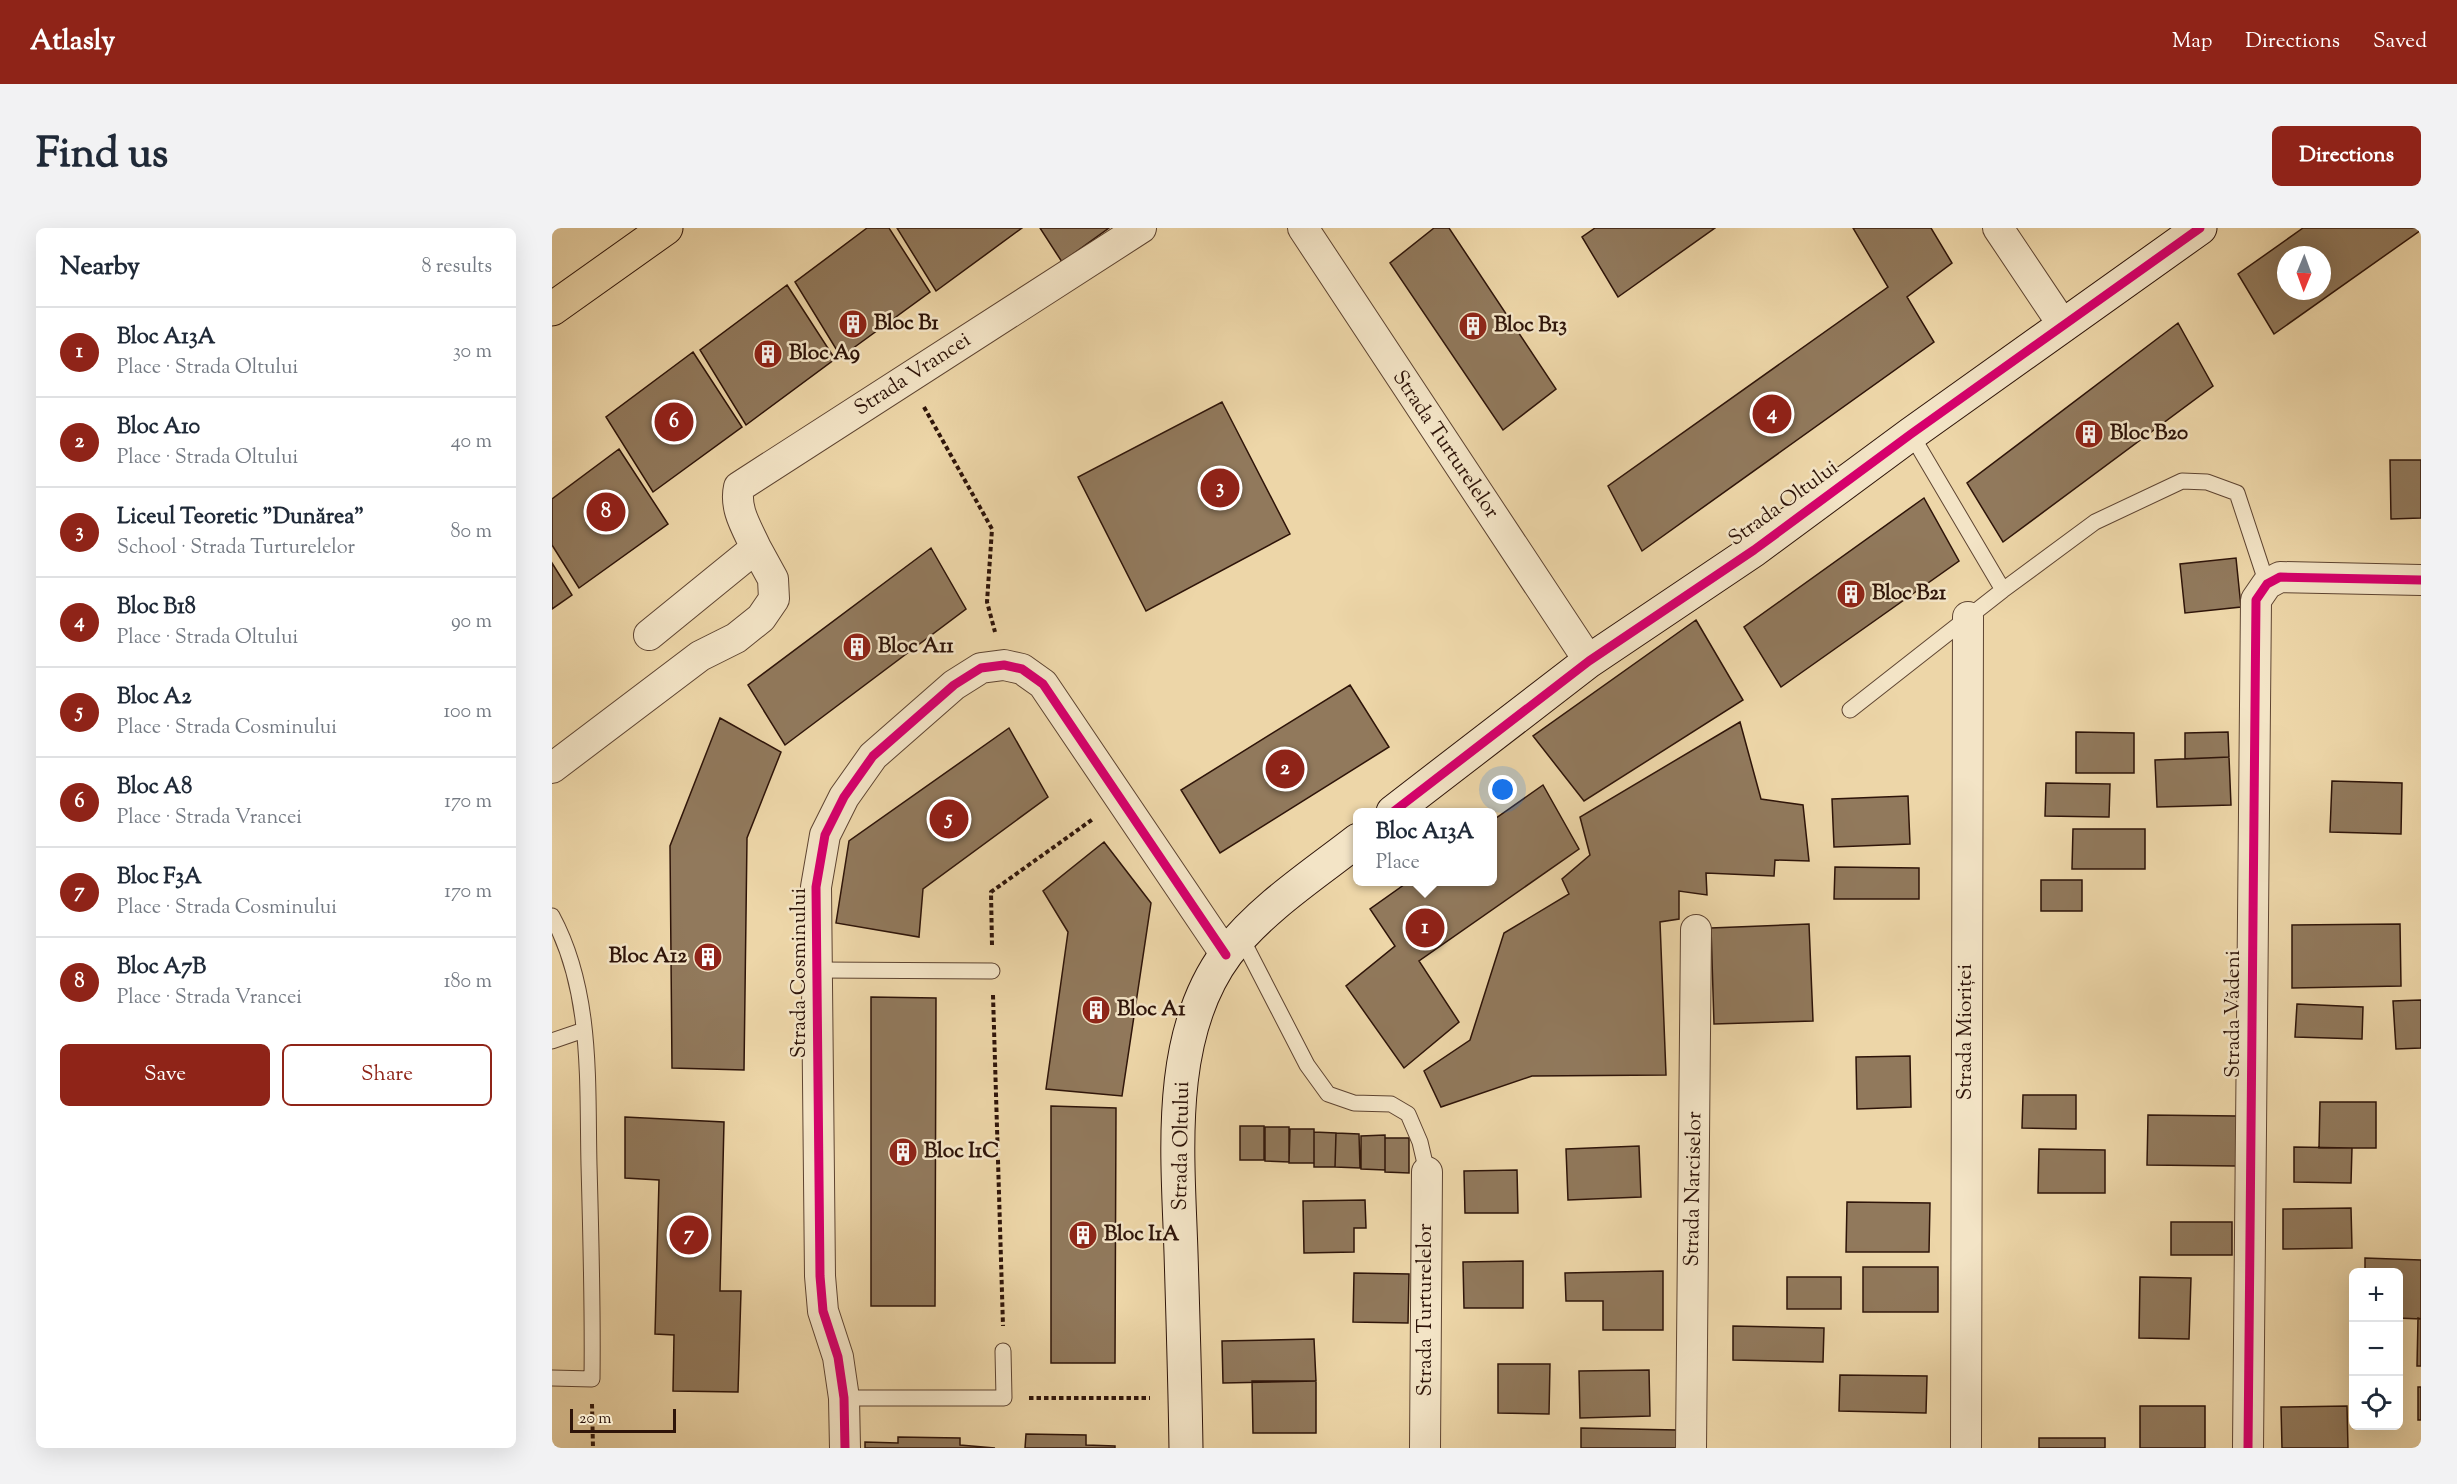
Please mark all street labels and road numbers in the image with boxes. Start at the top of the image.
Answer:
street label: Strada Vrancei [849,326,977,424]
street label: Strada Turturelelor [1384,365,1506,525]
street label: Strada Oltului [1723,454,1845,554]
street label: Strada Cosminului [785,888,815,1058]
street label: Strada Vădeni [2219,950,2249,1078]
street label: Strada Mioriței [1951,964,1981,1100]
street label: Strada Oltului [1166,1081,1198,1211]
street label: Strada Narciselor [1678,1111,1710,1267]
street label: Strada Turturelelor [1411,1223,1441,1397]

